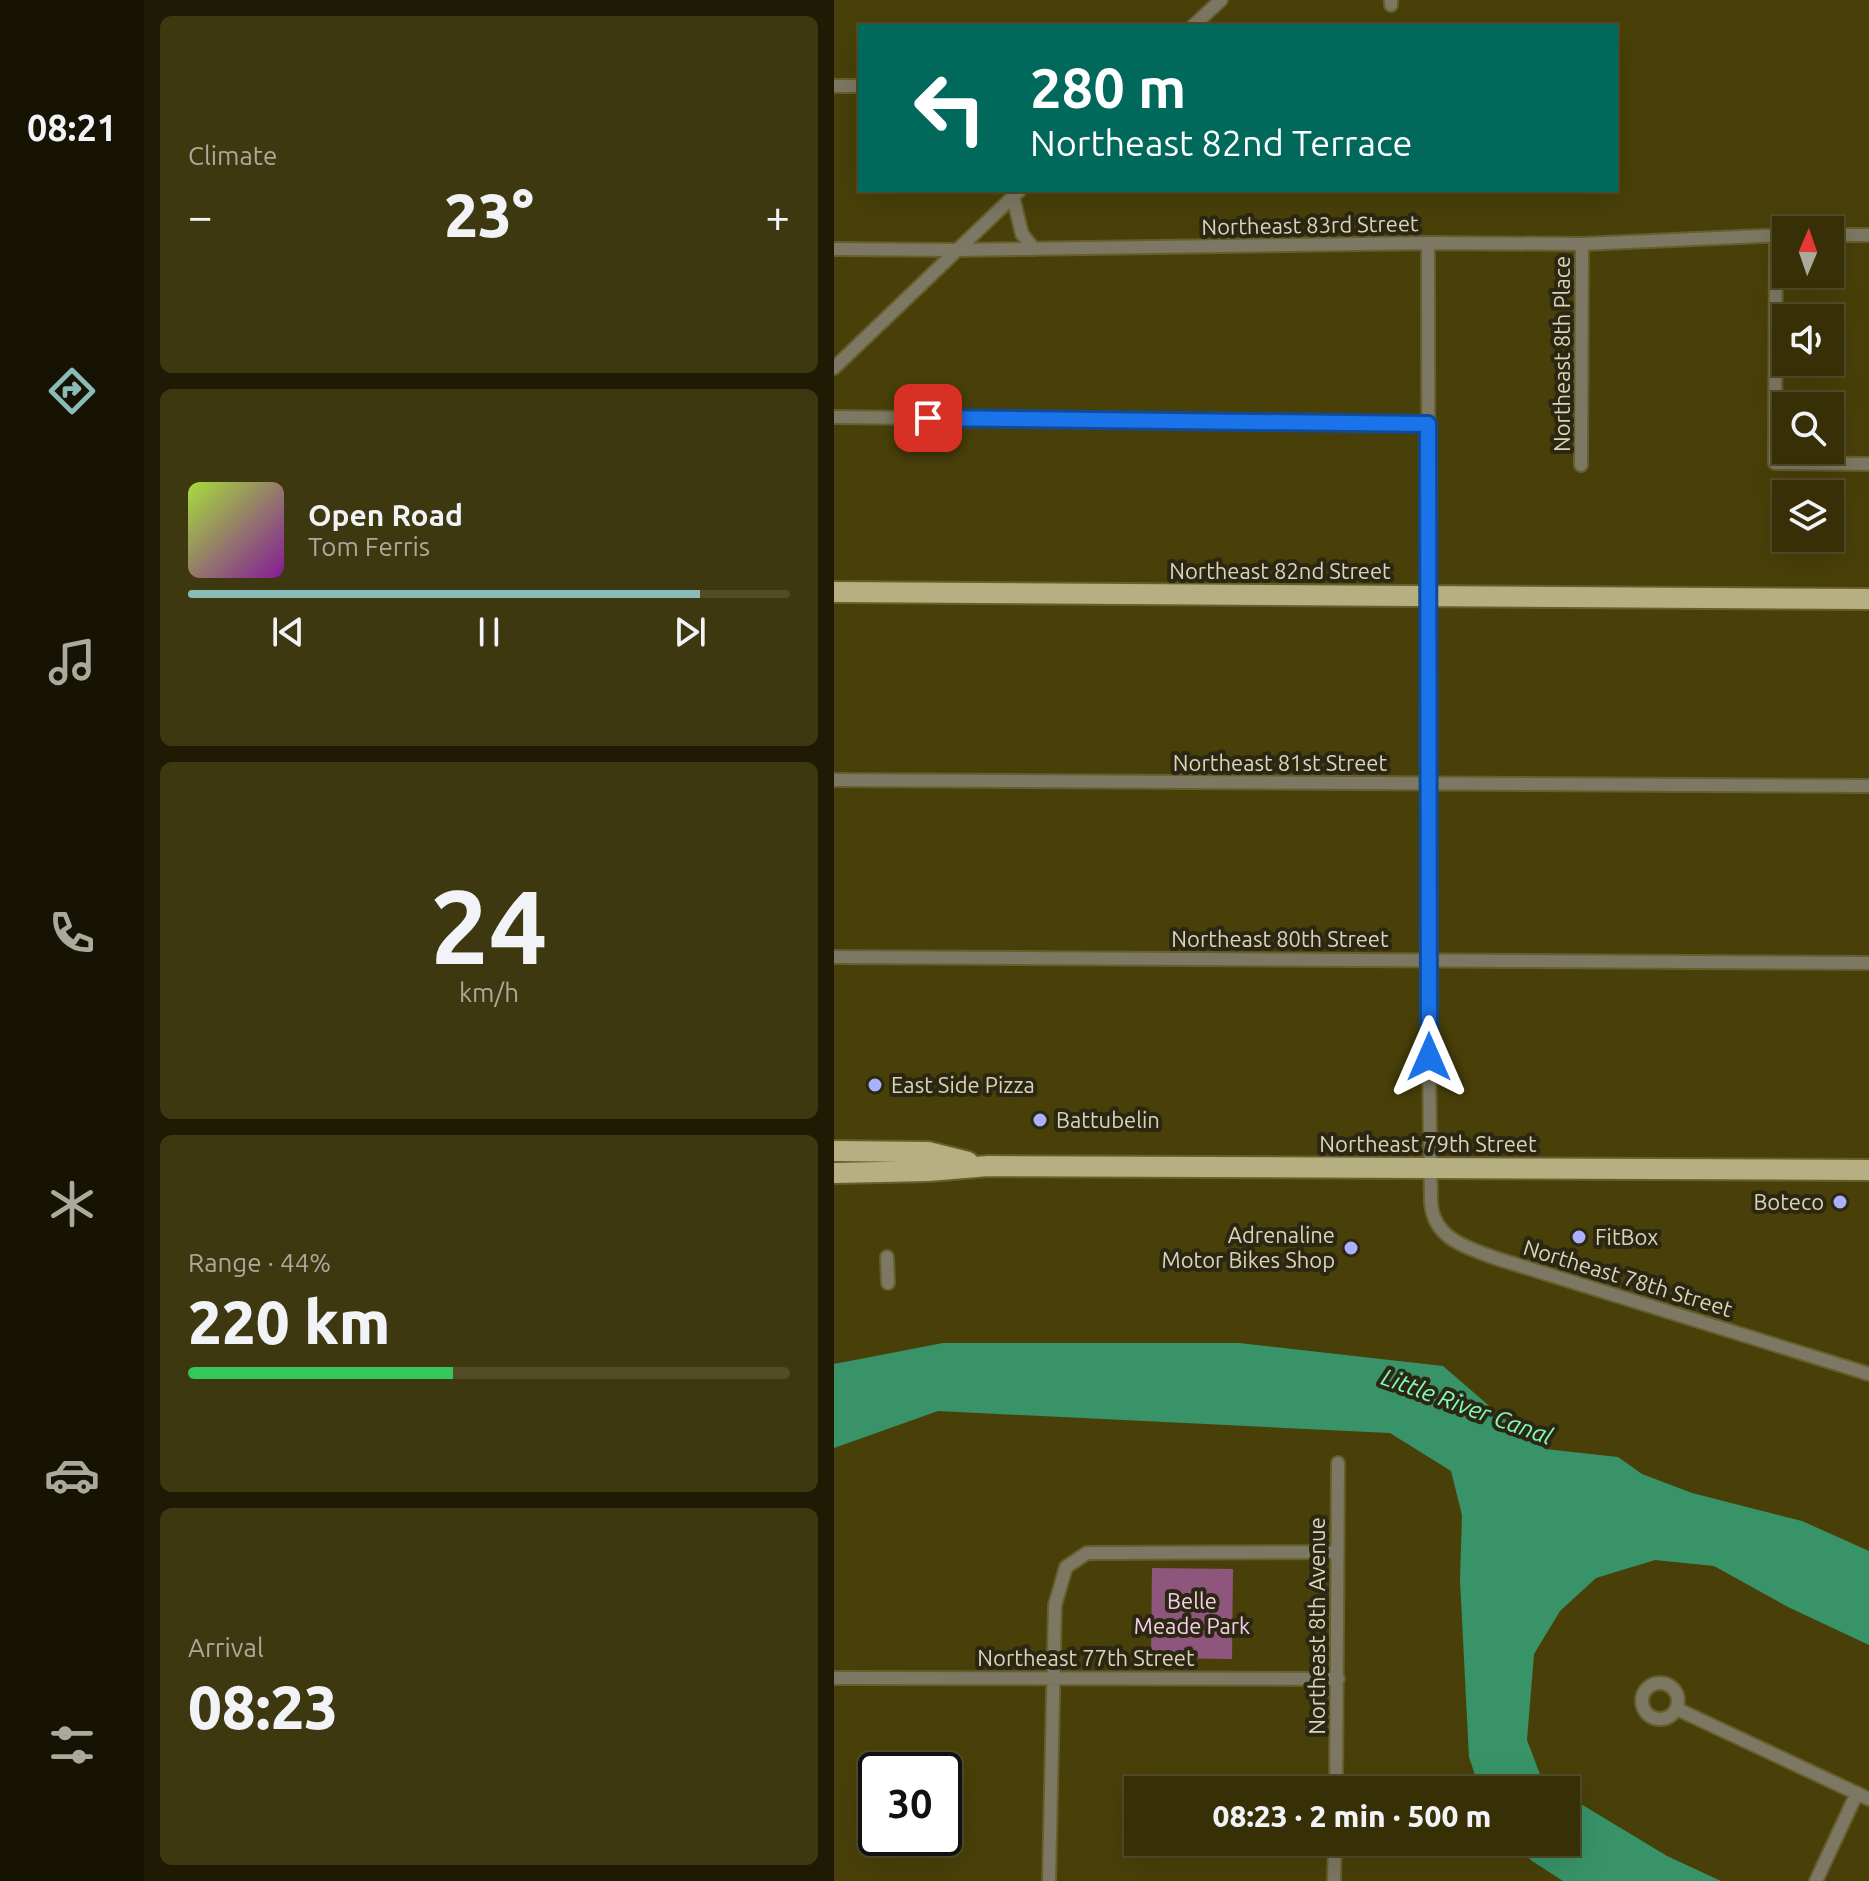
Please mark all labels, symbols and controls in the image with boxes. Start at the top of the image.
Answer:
icon: left [898,56,1002,160]
text: 280 m [1030,56,1186,119]
text: 08:21 [27,107,117,148]
text: Northeast 82nd Terrace [1030,122,1412,163]
text: Climate [188,141,277,170]
text: 23° [444,181,534,248]
text: − [188,191,213,240]
text: + [765,191,790,240]
street label: Northeast 83rd Street [1201,210,1419,239]
north arrow [1772,216,1844,288]
map controls [1772,216,1844,552]
street label: Northeast 8th Place [1549,256,1574,452]
button: sound [1772,304,1844,376]
icon: directions [44,363,100,419]
pin [894,384,962,452]
button: search [1772,392,1844,464]
icon: arrive [906,396,950,440]
button: layers [1772,480,1844,552]
text: Open Road [308,498,463,532]
text: Tom Ferris [308,532,430,561]
street label: Northeast 82nd Street [1169,558,1391,583]
icon: previous [266,610,310,654]
icon: pause [467,610,511,654]
icon: next [668,610,712,654]
icon: music [44,634,100,690]
street label: Northeast 81st Street [1173,750,1387,775]
text: 24 [430,867,548,984]
icon: phone [44,905,100,961]
street label: Northeast 80th Street [1171,926,1389,951]
text: km/h [459,978,519,1007]
position arrow [1387,1015,1471,1099]
place label: East Side Pizza [891,1072,1035,1097]
marker: East Side Pizza [866,1076,884,1094]
place label: Battubelin [1056,1107,1160,1132]
marker: Battubelin [1031,1111,1049,1129]
street label: Northeast 79th Street [1319,1131,1537,1156]
icon: climate [44,1176,100,1232]
place label: Boteco [1753,1189,1824,1214]
marker: Boteco [1831,1193,1849,1211]
place label: Adrenaline Motor Bikes Shop [1162,1222,1335,1272]
place label: FitBox [1595,1224,1658,1249]
marker: FitBox [1570,1228,1588,1246]
street label: Northeast 78th Street [1521,1234,1736,1321]
marker: Adrenaline Motor Bikes Shop [1342,1239,1360,1257]
text: Range · 44% [188,1248,331,1277]
text: 220 km [188,1288,390,1355]
water label: Little River Canal [1378,1363,1557,1450]
icon: car [44,1447,100,1503]
street label: Northeast 8th Avenue [1304,1517,1329,1735]
park label: Belle Meade Park [1134,1588,1250,1638]
text: Arrival [188,1633,264,1662]
street label: Northeast 77th Street [977,1645,1195,1670]
text: 08:23 [188,1673,338,1740]
icon: filters [44,1717,100,1773]
speed limit sign: 30 [858,1752,962,1856]
text: 08:23 · 2 min · 500 m [1213,1799,1491,1833]

